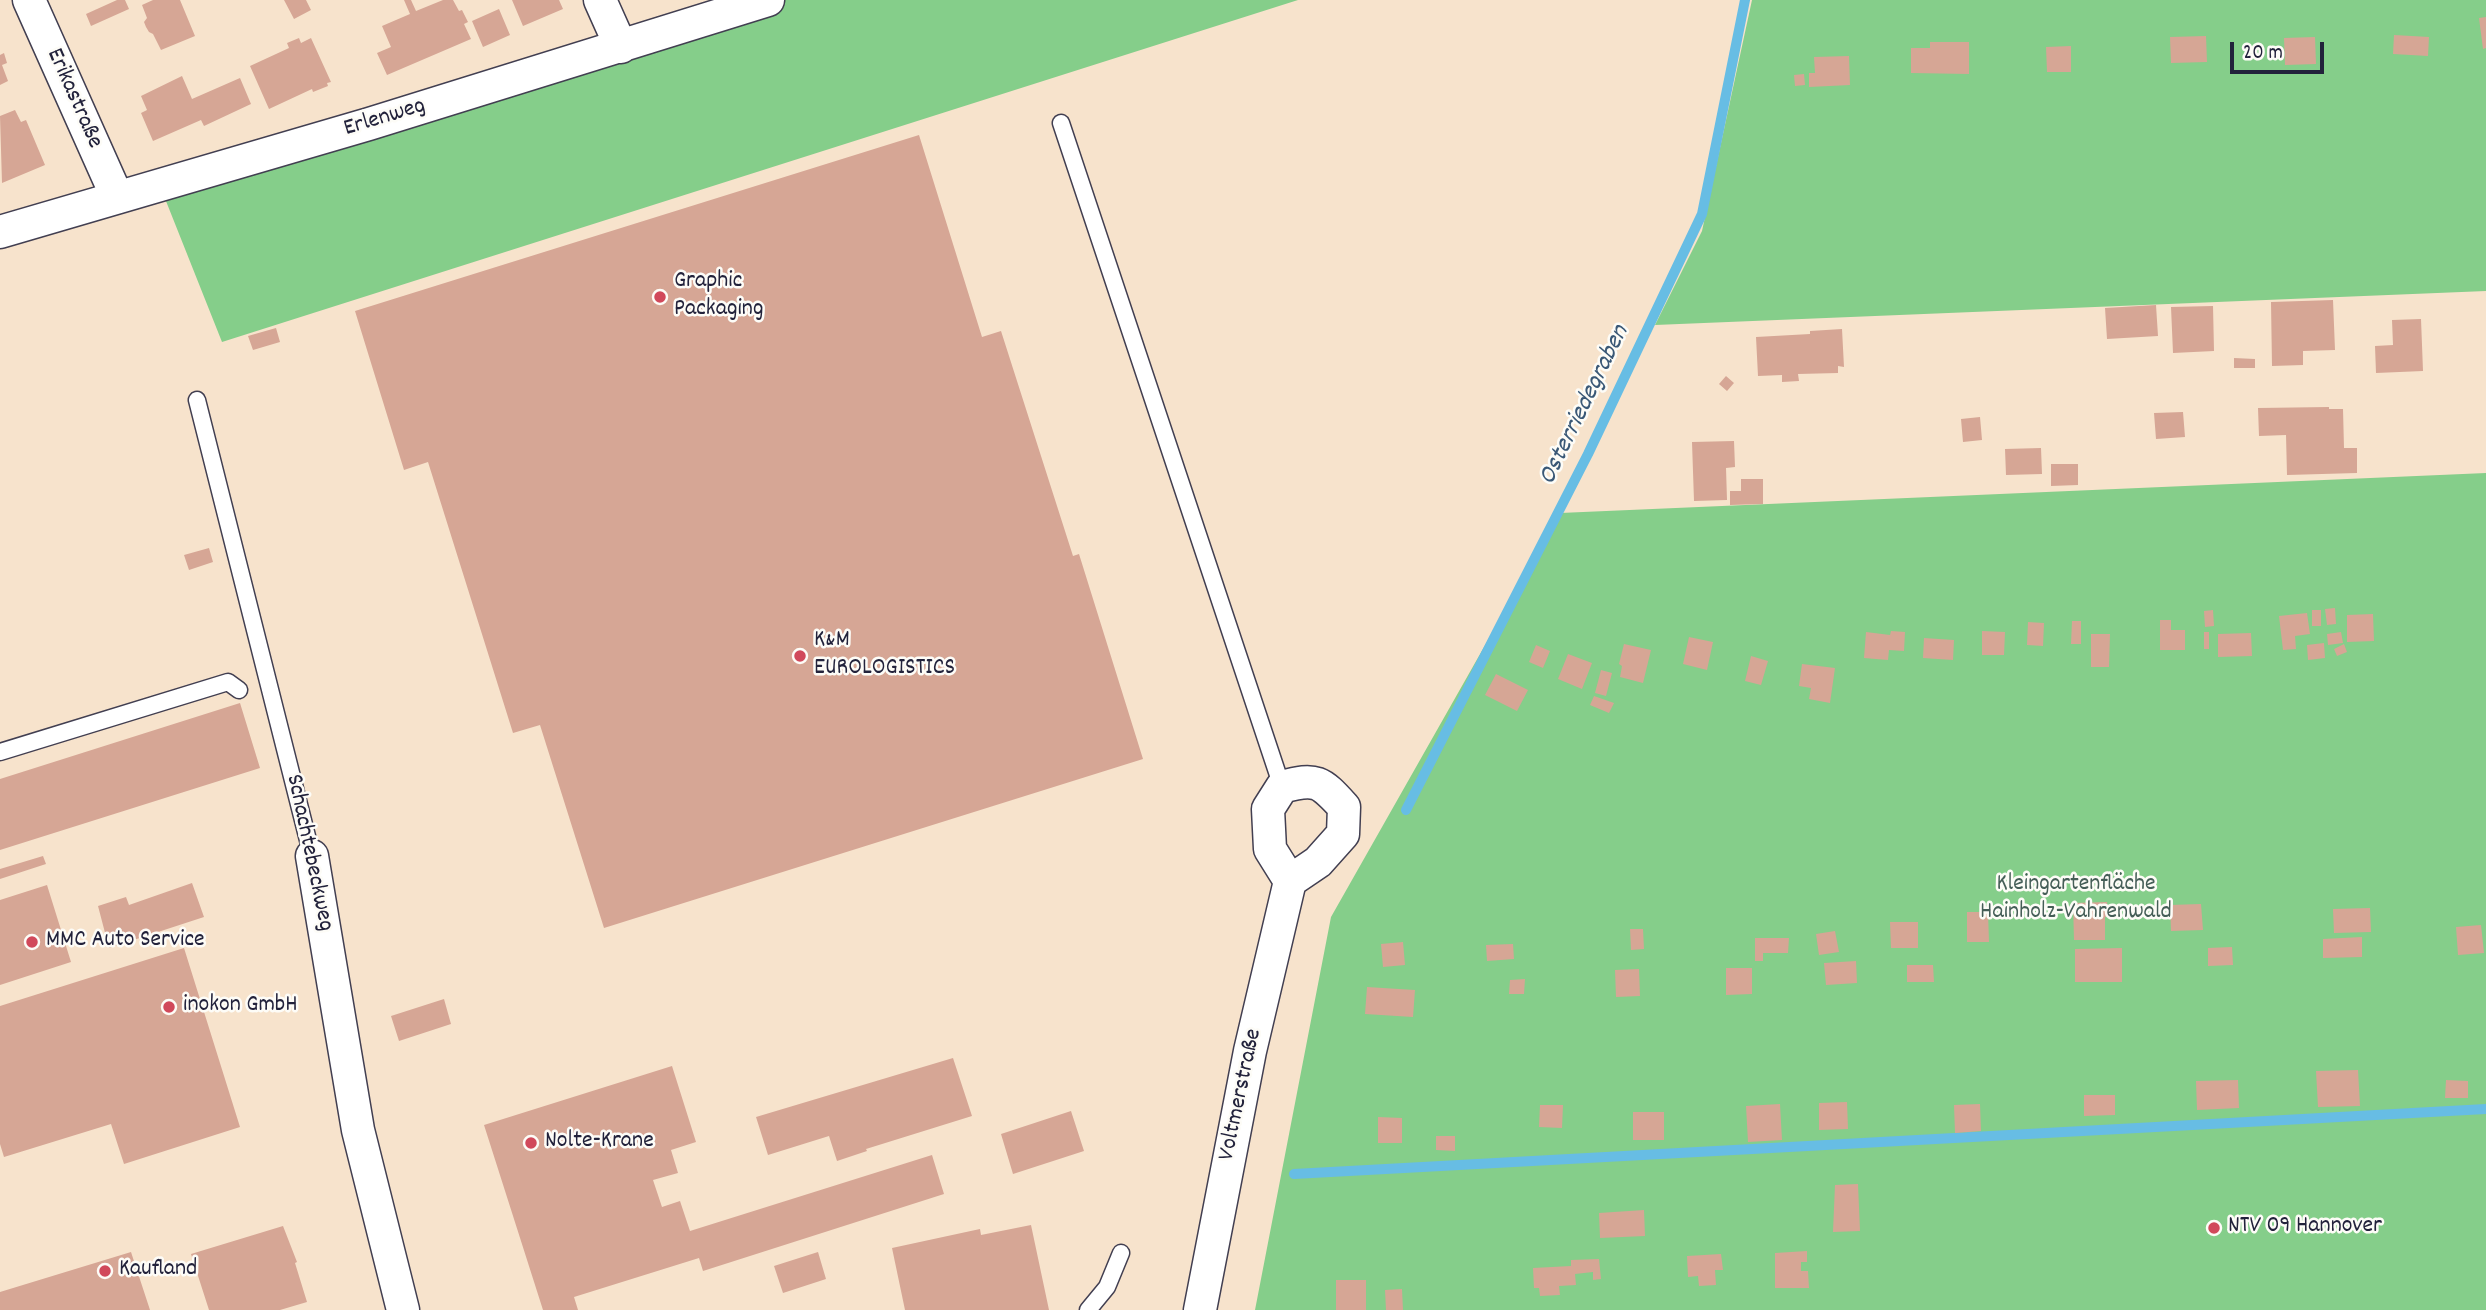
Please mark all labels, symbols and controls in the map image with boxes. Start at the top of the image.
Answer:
scale bar [2234,28,2328,72]
text: 20 m [2243,39,2283,69]
street label: Erikastraße [38,45,108,153]
street label: Erlenweg [341,93,429,145]
place label: Graphic Packaging [674,269,763,325]
marker: Graphic Packaging [652,289,668,305]
water label: Osterriedegraben [1534,321,1638,491]
place label: K&M EUROLOGISTICS [814,628,955,684]
marker: K&M EUROLOGISTICS [792,648,808,664]
street label: Schachtebeckweg [277,772,339,934]
park label: Kleingartenfläche Hainholz-Vahrenwald [1980,872,2172,928]
place label: MMC Auto Service [46,928,205,956]
marker: MMC Auto Service [24,934,40,950]
place label: inokon GmbH [183,993,298,1021]
marker: inokon GmbH [161,999,177,1015]
street label: Voltmerstraße [1214,1027,1270,1163]
place label: Nolte-Krane [545,1129,654,1157]
marker: Nolte-Krane [523,1135,539,1151]
place label: NTV 09 Hannover [2228,1214,2382,1242]
marker: NTV 09 Hannover [2206,1220,2222,1236]
place label: Kaufland [119,1257,197,1285]
marker: Kaufland [97,1263,113,1279]

